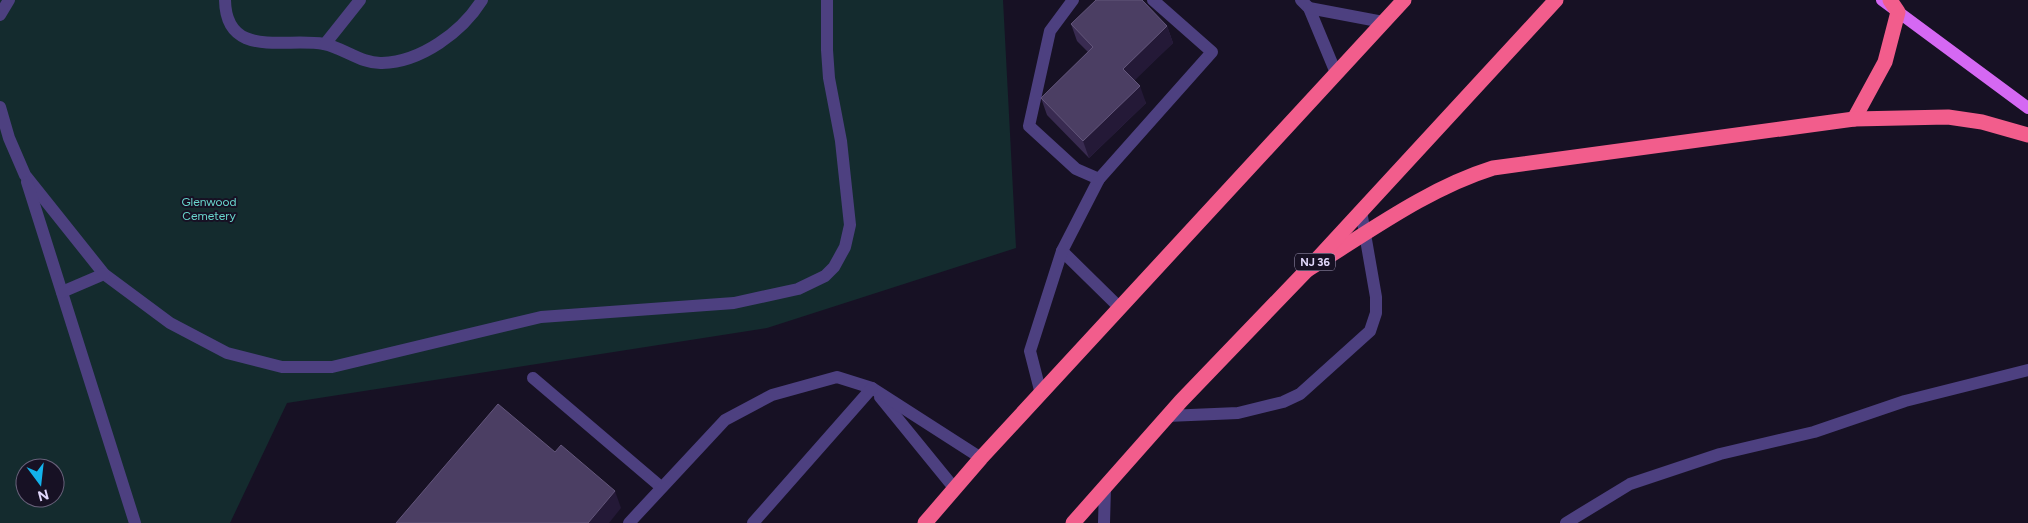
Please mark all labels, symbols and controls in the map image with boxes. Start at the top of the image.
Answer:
park label: Glenwood Cemetery [181,195,237,223]
road number: NJ 36 [1295,253,1335,270]
north arrow [15,458,65,508]
text: N [36,485,51,505]

